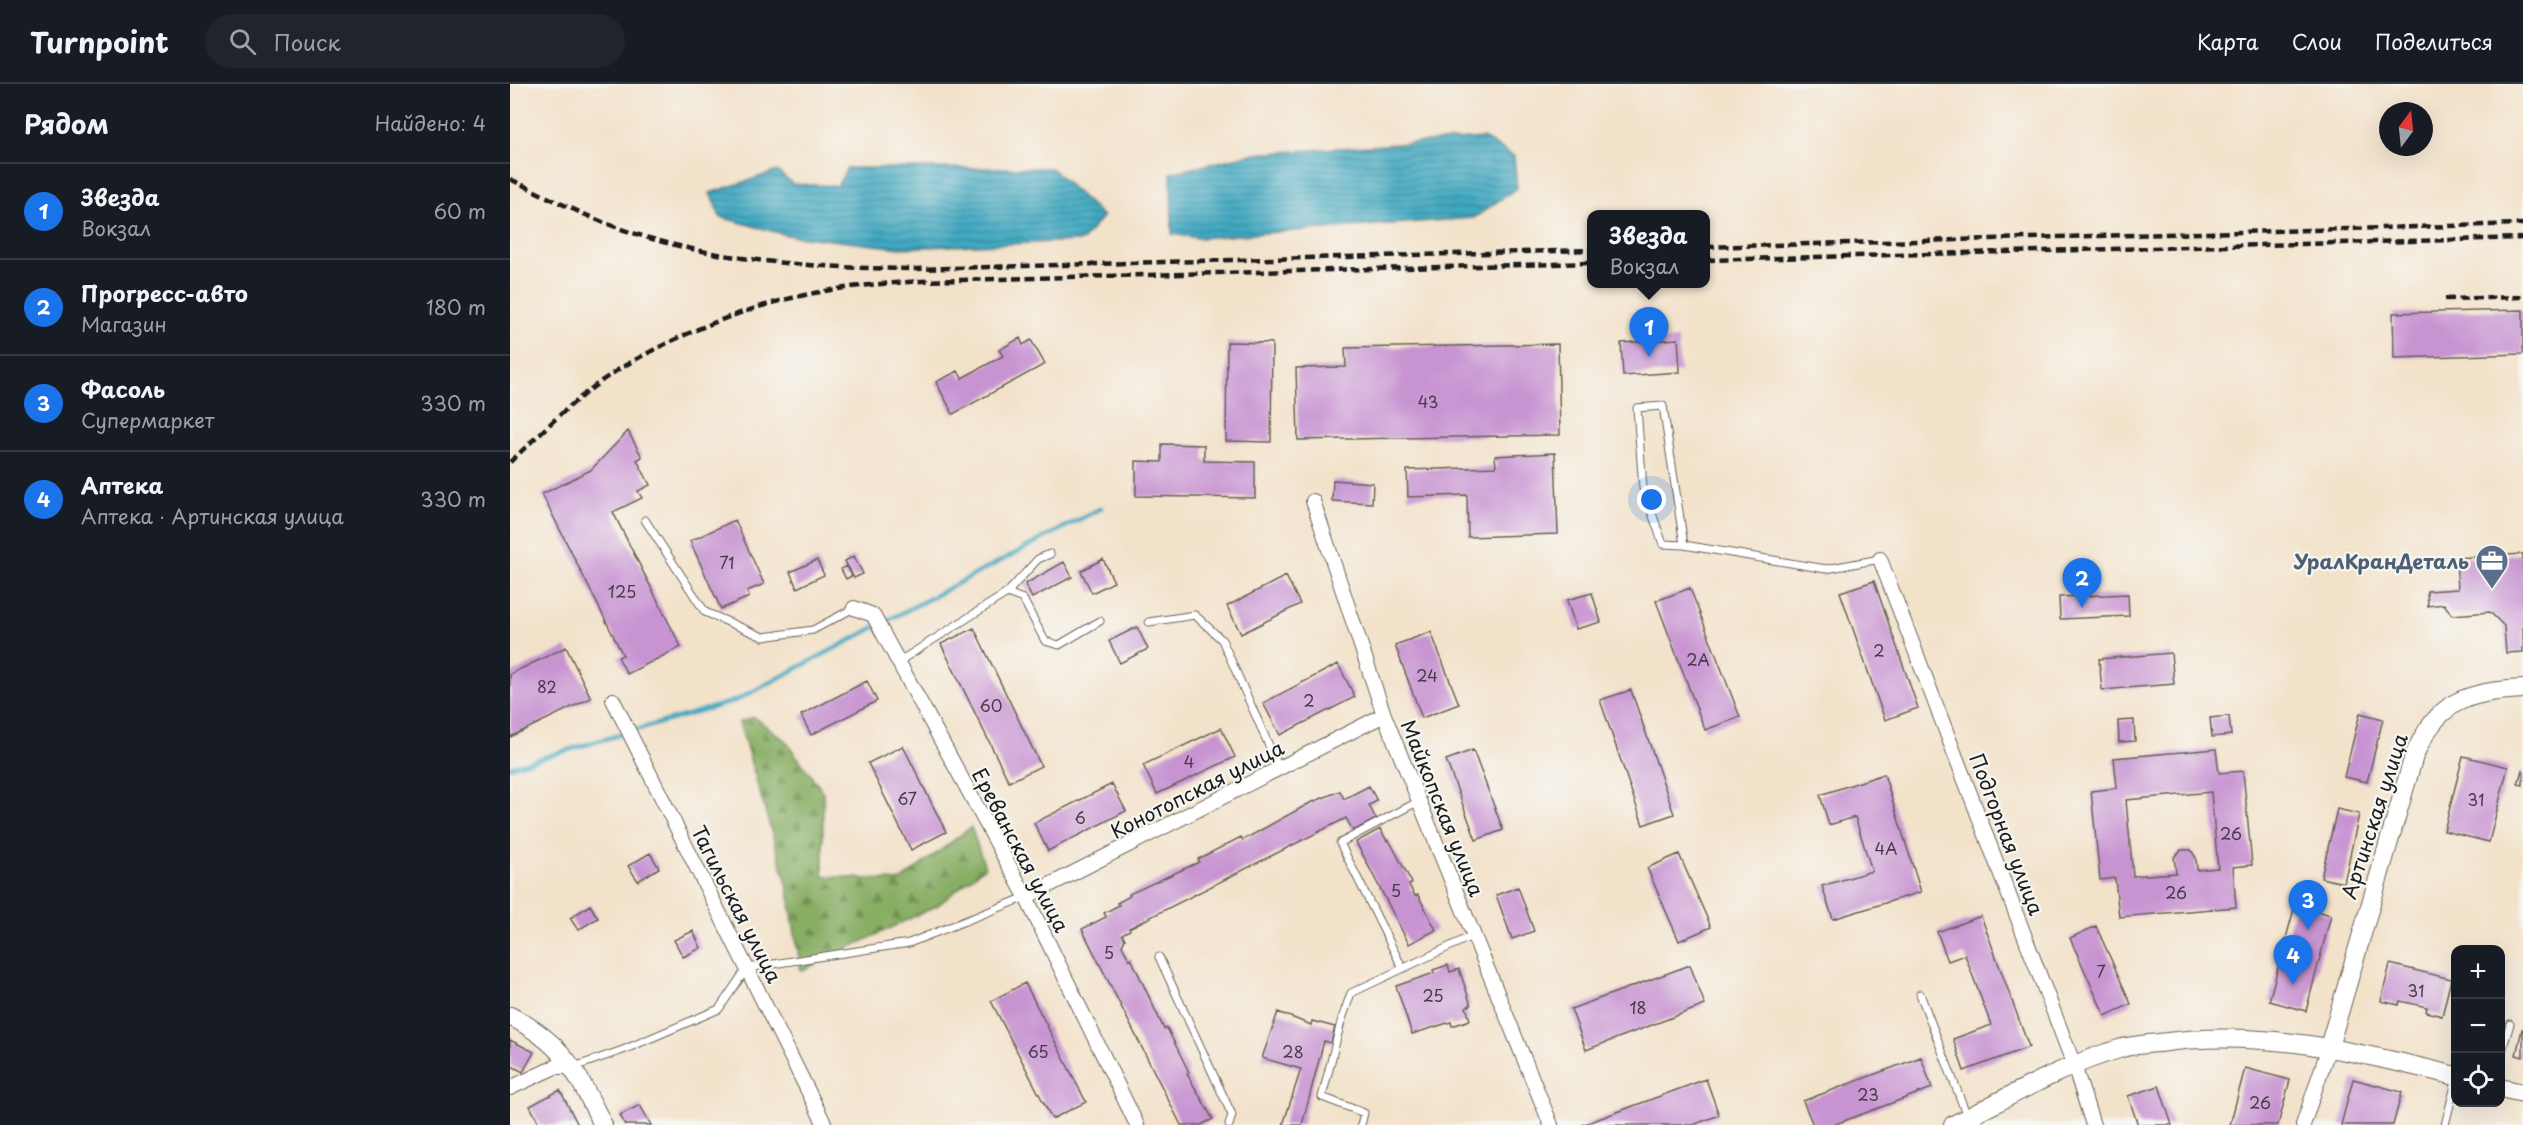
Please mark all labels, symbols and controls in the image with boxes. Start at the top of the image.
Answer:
search box [205,14,625,68]
text: Turnpoint [30,20,169,63]
icon: search [226,25,259,58]
text: Поиск [274,25,341,58]
text: Карта [2197,25,2259,57]
text: Слои [2292,25,2342,57]
text: Поделиться [2375,25,2493,57]
north arrow [2379,102,2433,156]
text: Рядом [24,104,109,143]
text: Найдено: 4 [375,108,486,138]
text: Звезда [81,180,160,213]
text: 1 [39,196,48,226]
text: 60 m [434,196,486,226]
popup [1587,210,1710,288]
text: Вокзал [81,213,151,243]
text: Звезда [1609,218,1688,251]
text: Вокзал [1609,251,1679,281]
text: Прогресс-авто [81,276,248,309]
text: 2 [36,292,51,322]
text: 180 m [426,292,486,322]
pin: 1 [1630,308,1668,357]
text: Магазин [81,309,167,339]
text: Фасоль [81,372,165,405]
text: 3 [37,388,50,418]
text: 330 m [420,388,486,418]
house number: 43 [1418,389,1438,413]
text: Супермаркет [81,405,214,435]
text: Аптека [81,468,163,501]
text: 4 [37,484,50,514]
text: 330 m [420,484,486,514]
your location [1637,485,1666,514]
text: Аптека · Артинская улица [81,501,344,531]
office icon: УралКранДеталь [2474,543,2510,590]
place label: УралКранДеталь [2293,546,2469,576]
house number: 71 [720,550,735,574]
pin: 2 [2062,558,2102,608]
house number: 125 [608,579,636,603]
house number: 2 [1873,638,1885,662]
house number: 2А [1686,647,1710,671]
house number: 24 [1416,663,1438,687]
house number: 82 [537,674,557,698]
house number: 2 [1303,688,1315,712]
house number: 60 [980,693,1002,717]
street label: Майкопская улица [1394,715,1492,901]
street label: Артинская улица [2333,729,2415,903]
street label: Конотопская улица [1105,732,1289,846]
house number: 4 [1184,749,1194,773]
street label: Подгорная улица [1962,749,2052,920]
street label: Ереванская улица [965,763,1077,938]
house number: 67 [897,786,917,810]
house number: 31 [2468,787,2484,811]
house number: 6 [1074,805,1086,829]
street label: Тагильская улица [684,820,790,988]
house number: 26 [2220,821,2242,845]
house number: 4А [1875,836,1897,860]
house number: 5 [1391,878,1401,902]
house number: 26 [2165,880,2187,904]
pin: 3 [2288,880,2328,930]
pin: 4 [2274,936,2312,985]
house number: 5 [1104,940,1114,964]
map controls [2451,945,2505,1107]
button: + [2451,945,2505,999]
house number: 7 [2096,959,2106,983]
house number: 31 [2408,978,2424,1002]
house number: 25 [1422,983,1444,1007]
house number: 18 [1629,995,1647,1019]
button: − [2451,999,2505,1053]
house number: 65 [1027,1039,1049,1063]
house number: 28 [1282,1039,1304,1063]
button: locate [2451,1053,2505,1107]
house number: 23 [1857,1082,1879,1106]
house number: 26 [2249,1090,2271,1114]

